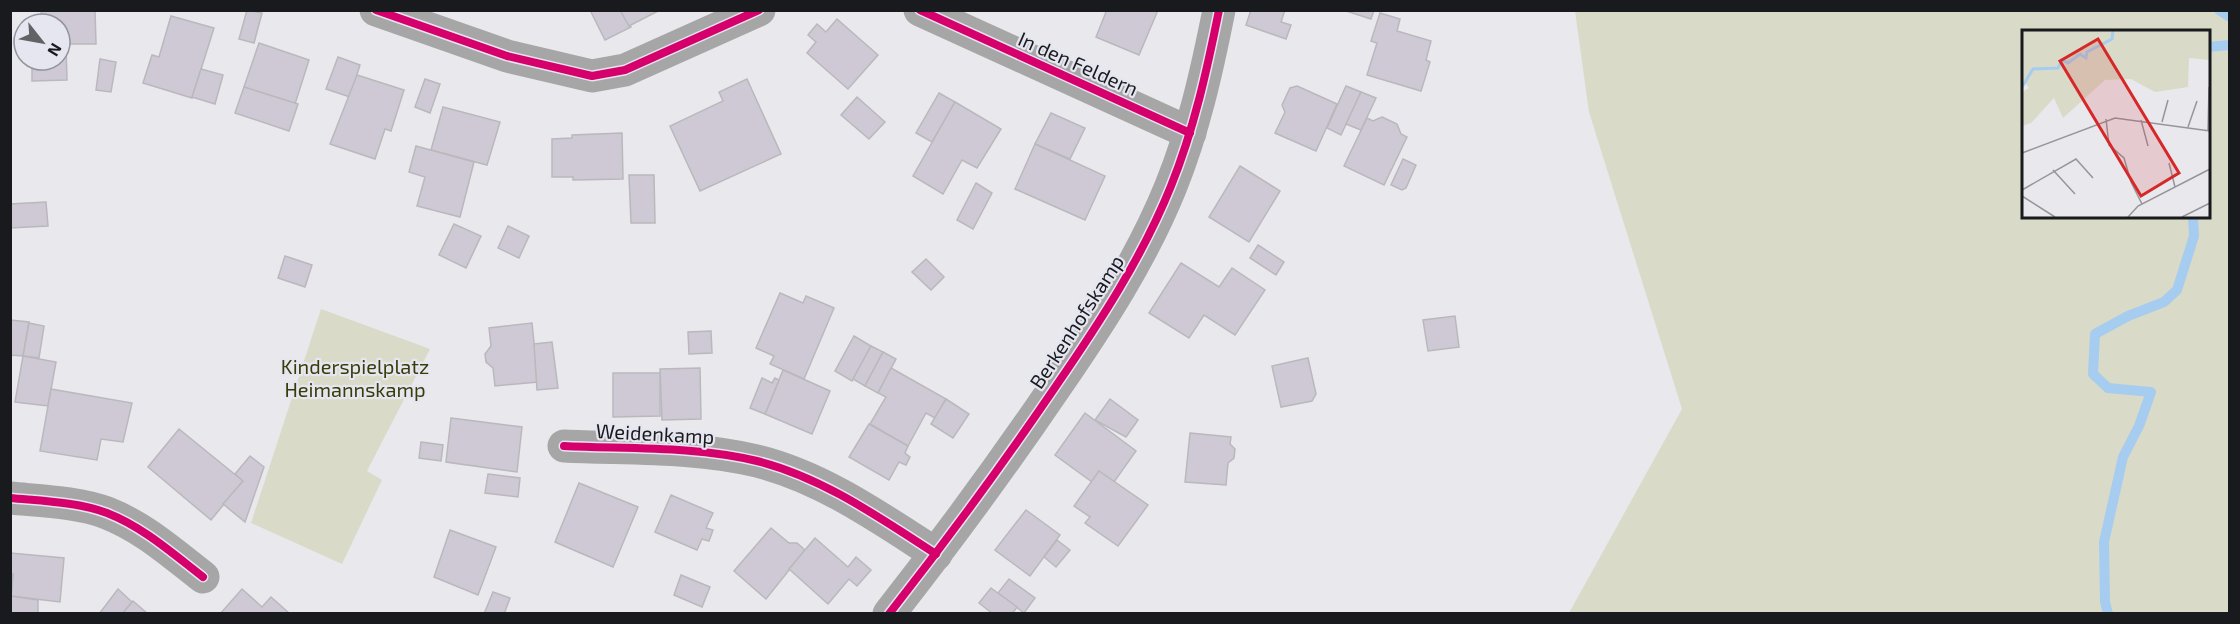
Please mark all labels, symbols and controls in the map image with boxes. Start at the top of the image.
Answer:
north arrow [12,12,72,72]
street label: In den Feldern [1015,26,1142,100]
inset map [2022,30,2210,218]
text: N [44,40,66,60]
street label: Berkenhofskamp [1024,250,1128,393]
park label: Kinderspielplatz Heimannskamp [281,354,429,401]
street label: Weidenkamp [595,418,715,448]

